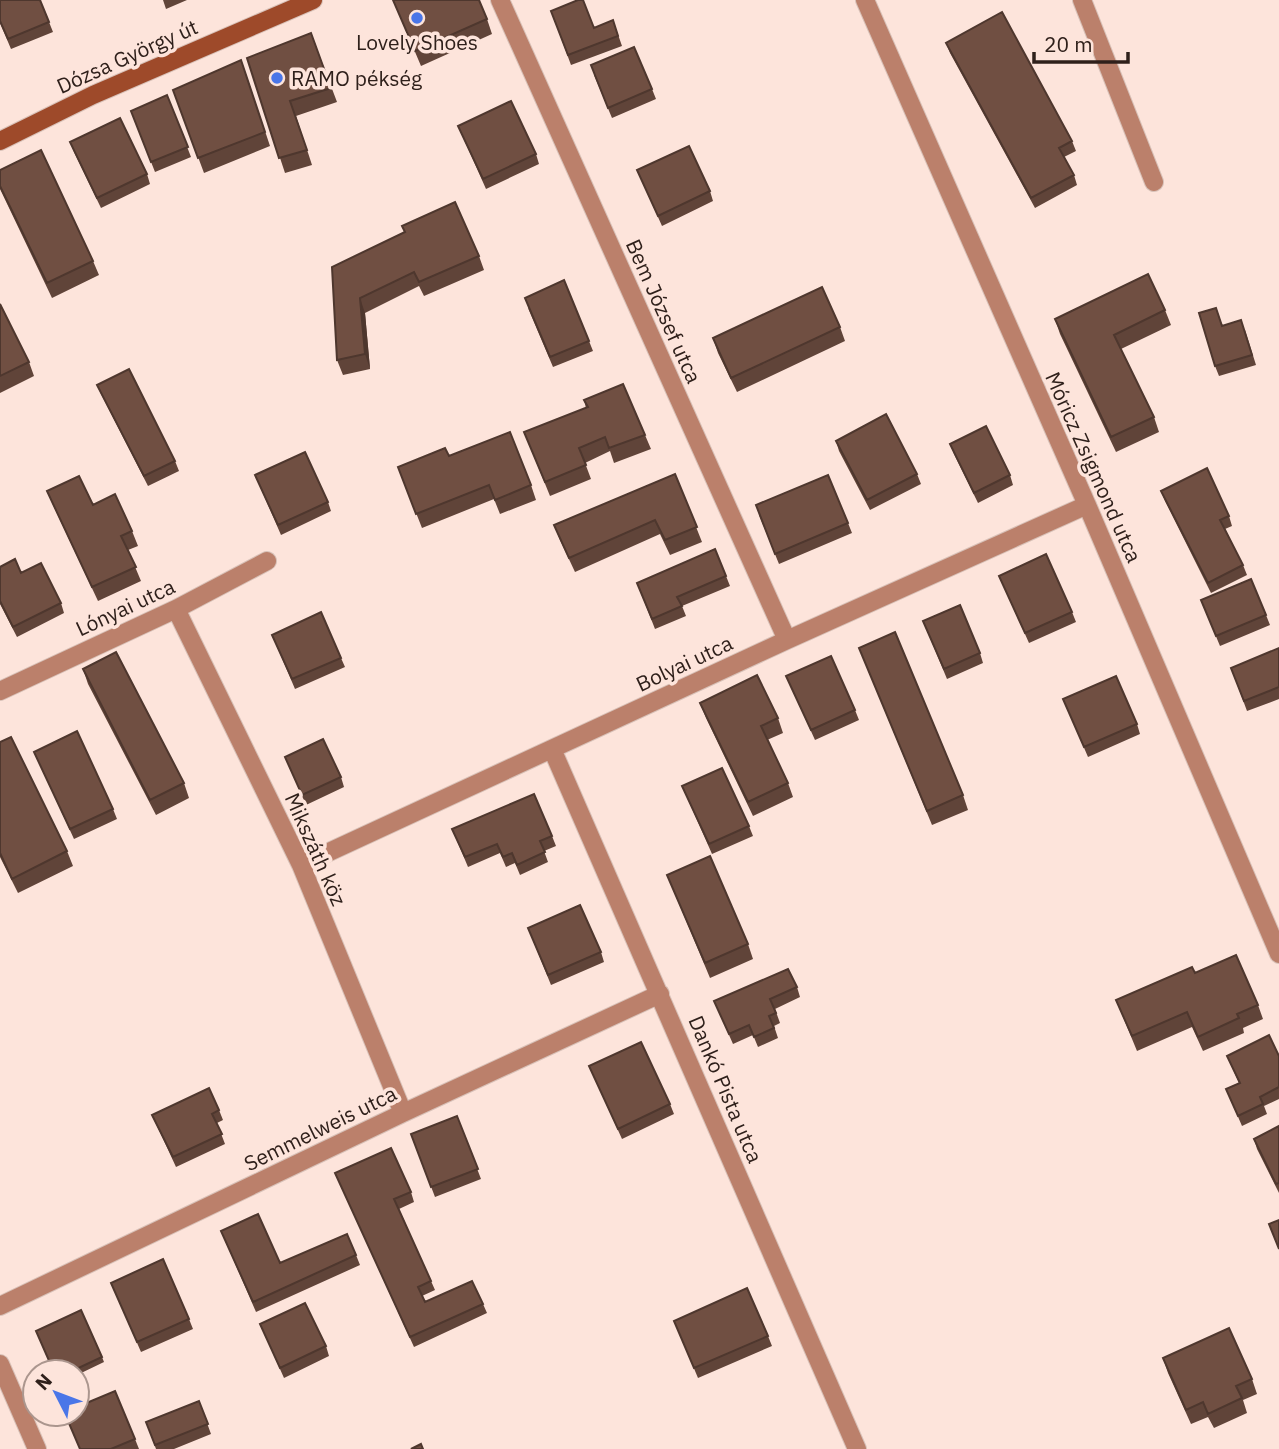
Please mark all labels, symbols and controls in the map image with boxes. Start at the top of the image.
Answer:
marker: Lovely Shoes [409,10,425,26]
street label: Dózsa György út [52,12,202,100]
scale bar [1034,21,1128,65]
place label: Lovely Shoes [356,28,478,56]
text: 20 m [1044,30,1093,58]
place label: RAMO pékség [291,64,422,92]
marker: RAMO pékség [269,70,285,86]
street label: Bem József utca [620,234,708,388]
street label: Móricz Zsigmond utca [1039,367,1149,567]
street label: Lónyai utca [71,572,179,642]
street label: Bolyai utca [631,628,737,698]
street label: Mikszáth köz [279,788,353,910]
street label: Dankó Pista utca [682,1011,770,1167]
street label: Semmelweis utca [239,1079,401,1177]
north arrow [21,1358,91,1428]
text: N [30,1368,57,1395]

